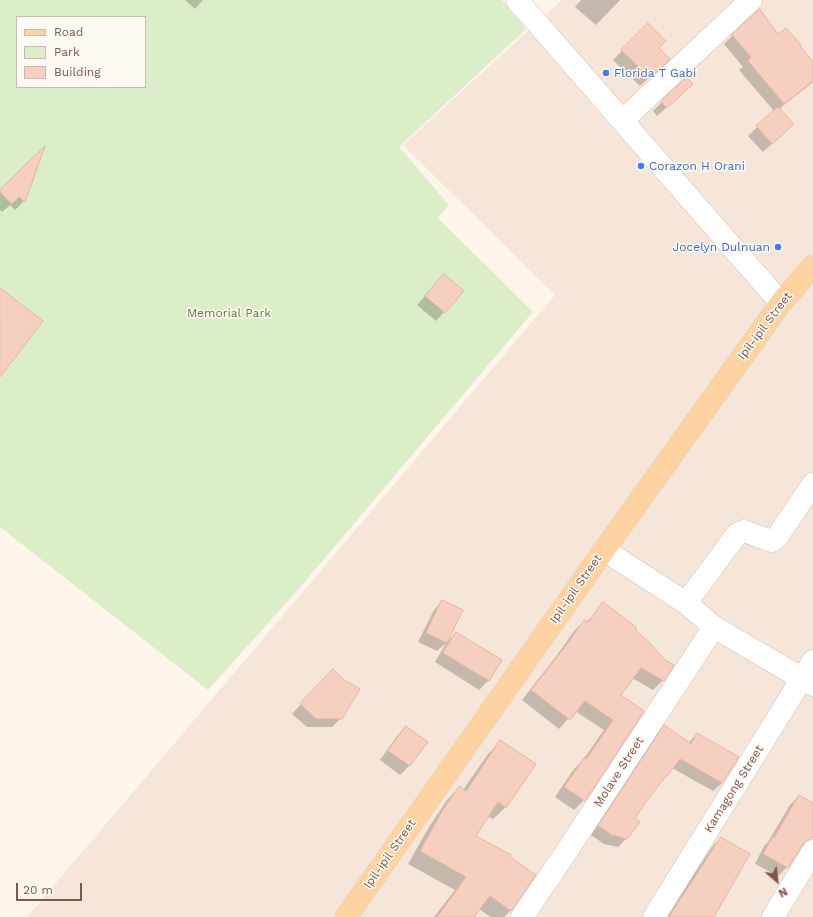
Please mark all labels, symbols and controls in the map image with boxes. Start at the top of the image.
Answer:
legend [16,16,146,88]
text: Road [54,25,83,39]
text: Park [54,45,80,59]
text: Building [54,65,101,79]
place label: Florida T Gabi [614,66,696,80]
marker: Florida T Gabi [601,68,611,78]
place label: Corazon H Orani [649,159,745,173]
marker: Corazon H Orani [636,161,646,171]
place label: Jocelyn Dulnuan [673,240,770,254]
marker: Jocelyn Dulnuan [773,242,783,252]
street label: Ipil-ipil Street [735,289,795,363]
park label: Memorial Park [187,306,271,320]
street label: Ipil-ipil Street [547,552,605,626]
street label: Molave Street [591,734,647,810]
street label: Kamagong Street [701,743,767,835]
street label: Ipil-ipil Street [361,817,419,891]
north arrow [757,861,797,901]
scale bar [18,875,84,901]
text: 20 m [23,883,53,897]
text: N [776,884,790,900]

